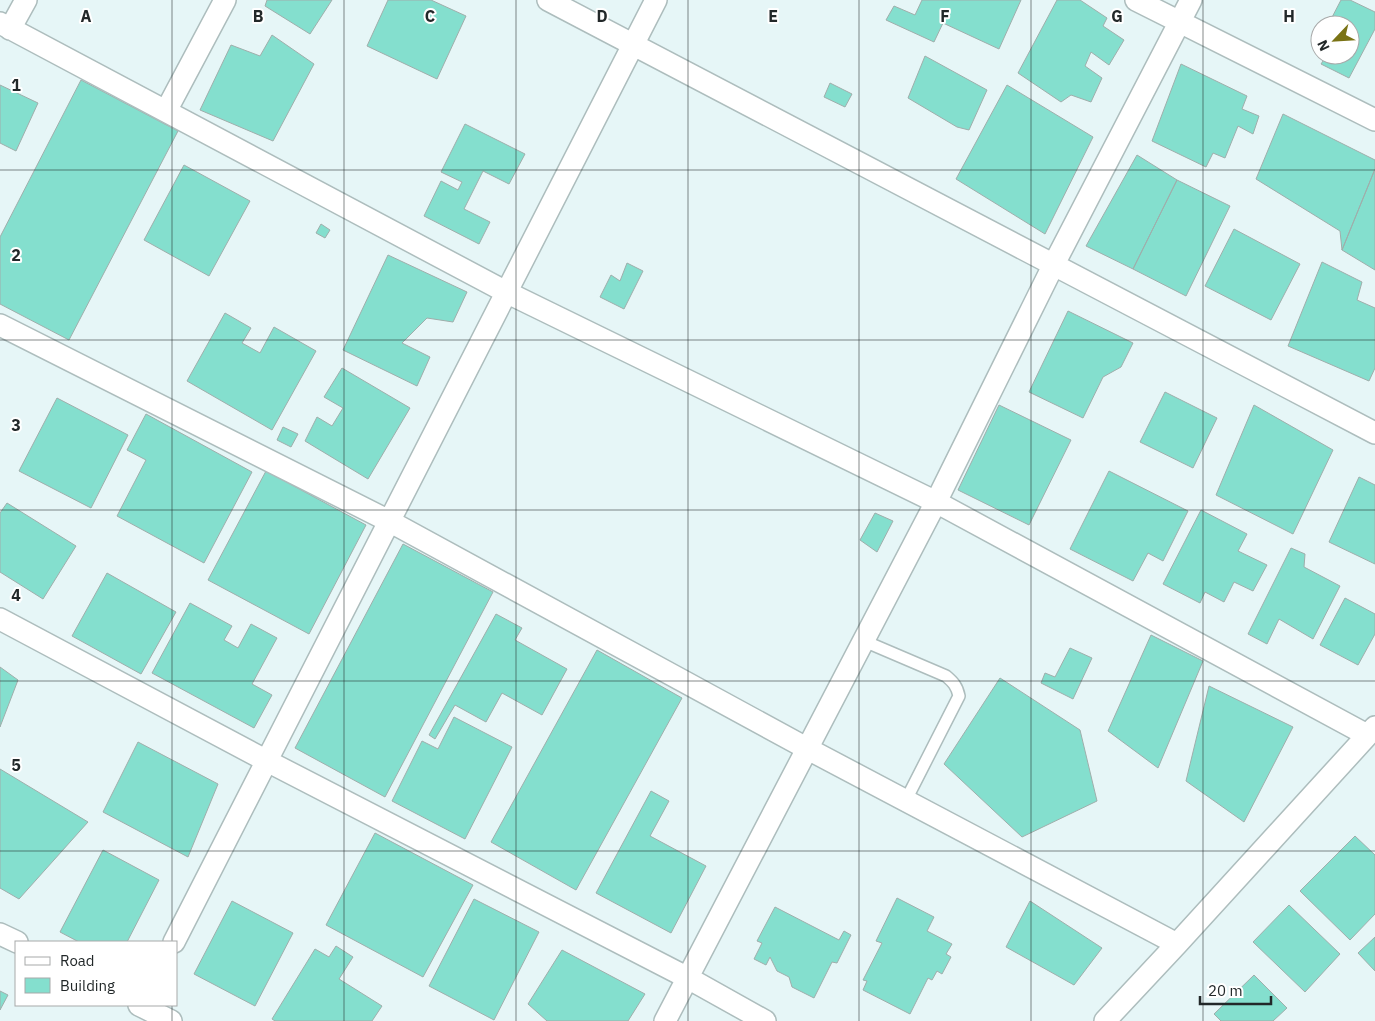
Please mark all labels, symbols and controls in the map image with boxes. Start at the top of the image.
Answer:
text: A [81,6,92,26]
text: B [253,6,264,26]
text: C [425,6,435,26]
text: D [596,6,608,26]
text: E [768,6,778,26]
text: F [940,6,950,26]
text: G [1111,6,1123,26]
text: H [1283,6,1295,26]
north arrow [1310,15,1360,65]
text: N [1313,37,1334,54]
text: 1 [11,75,21,95]
text: 2 [11,245,21,265]
text: 3 [11,415,21,435]
text: 4 [11,585,21,605]
text: 5 [11,755,21,775]
legend [15,941,178,1006]
text: Road [60,951,95,970]
scale bar [1200,974,1271,1006]
text: Building [60,976,115,995]
text: 20 m [1208,981,1243,1000]

